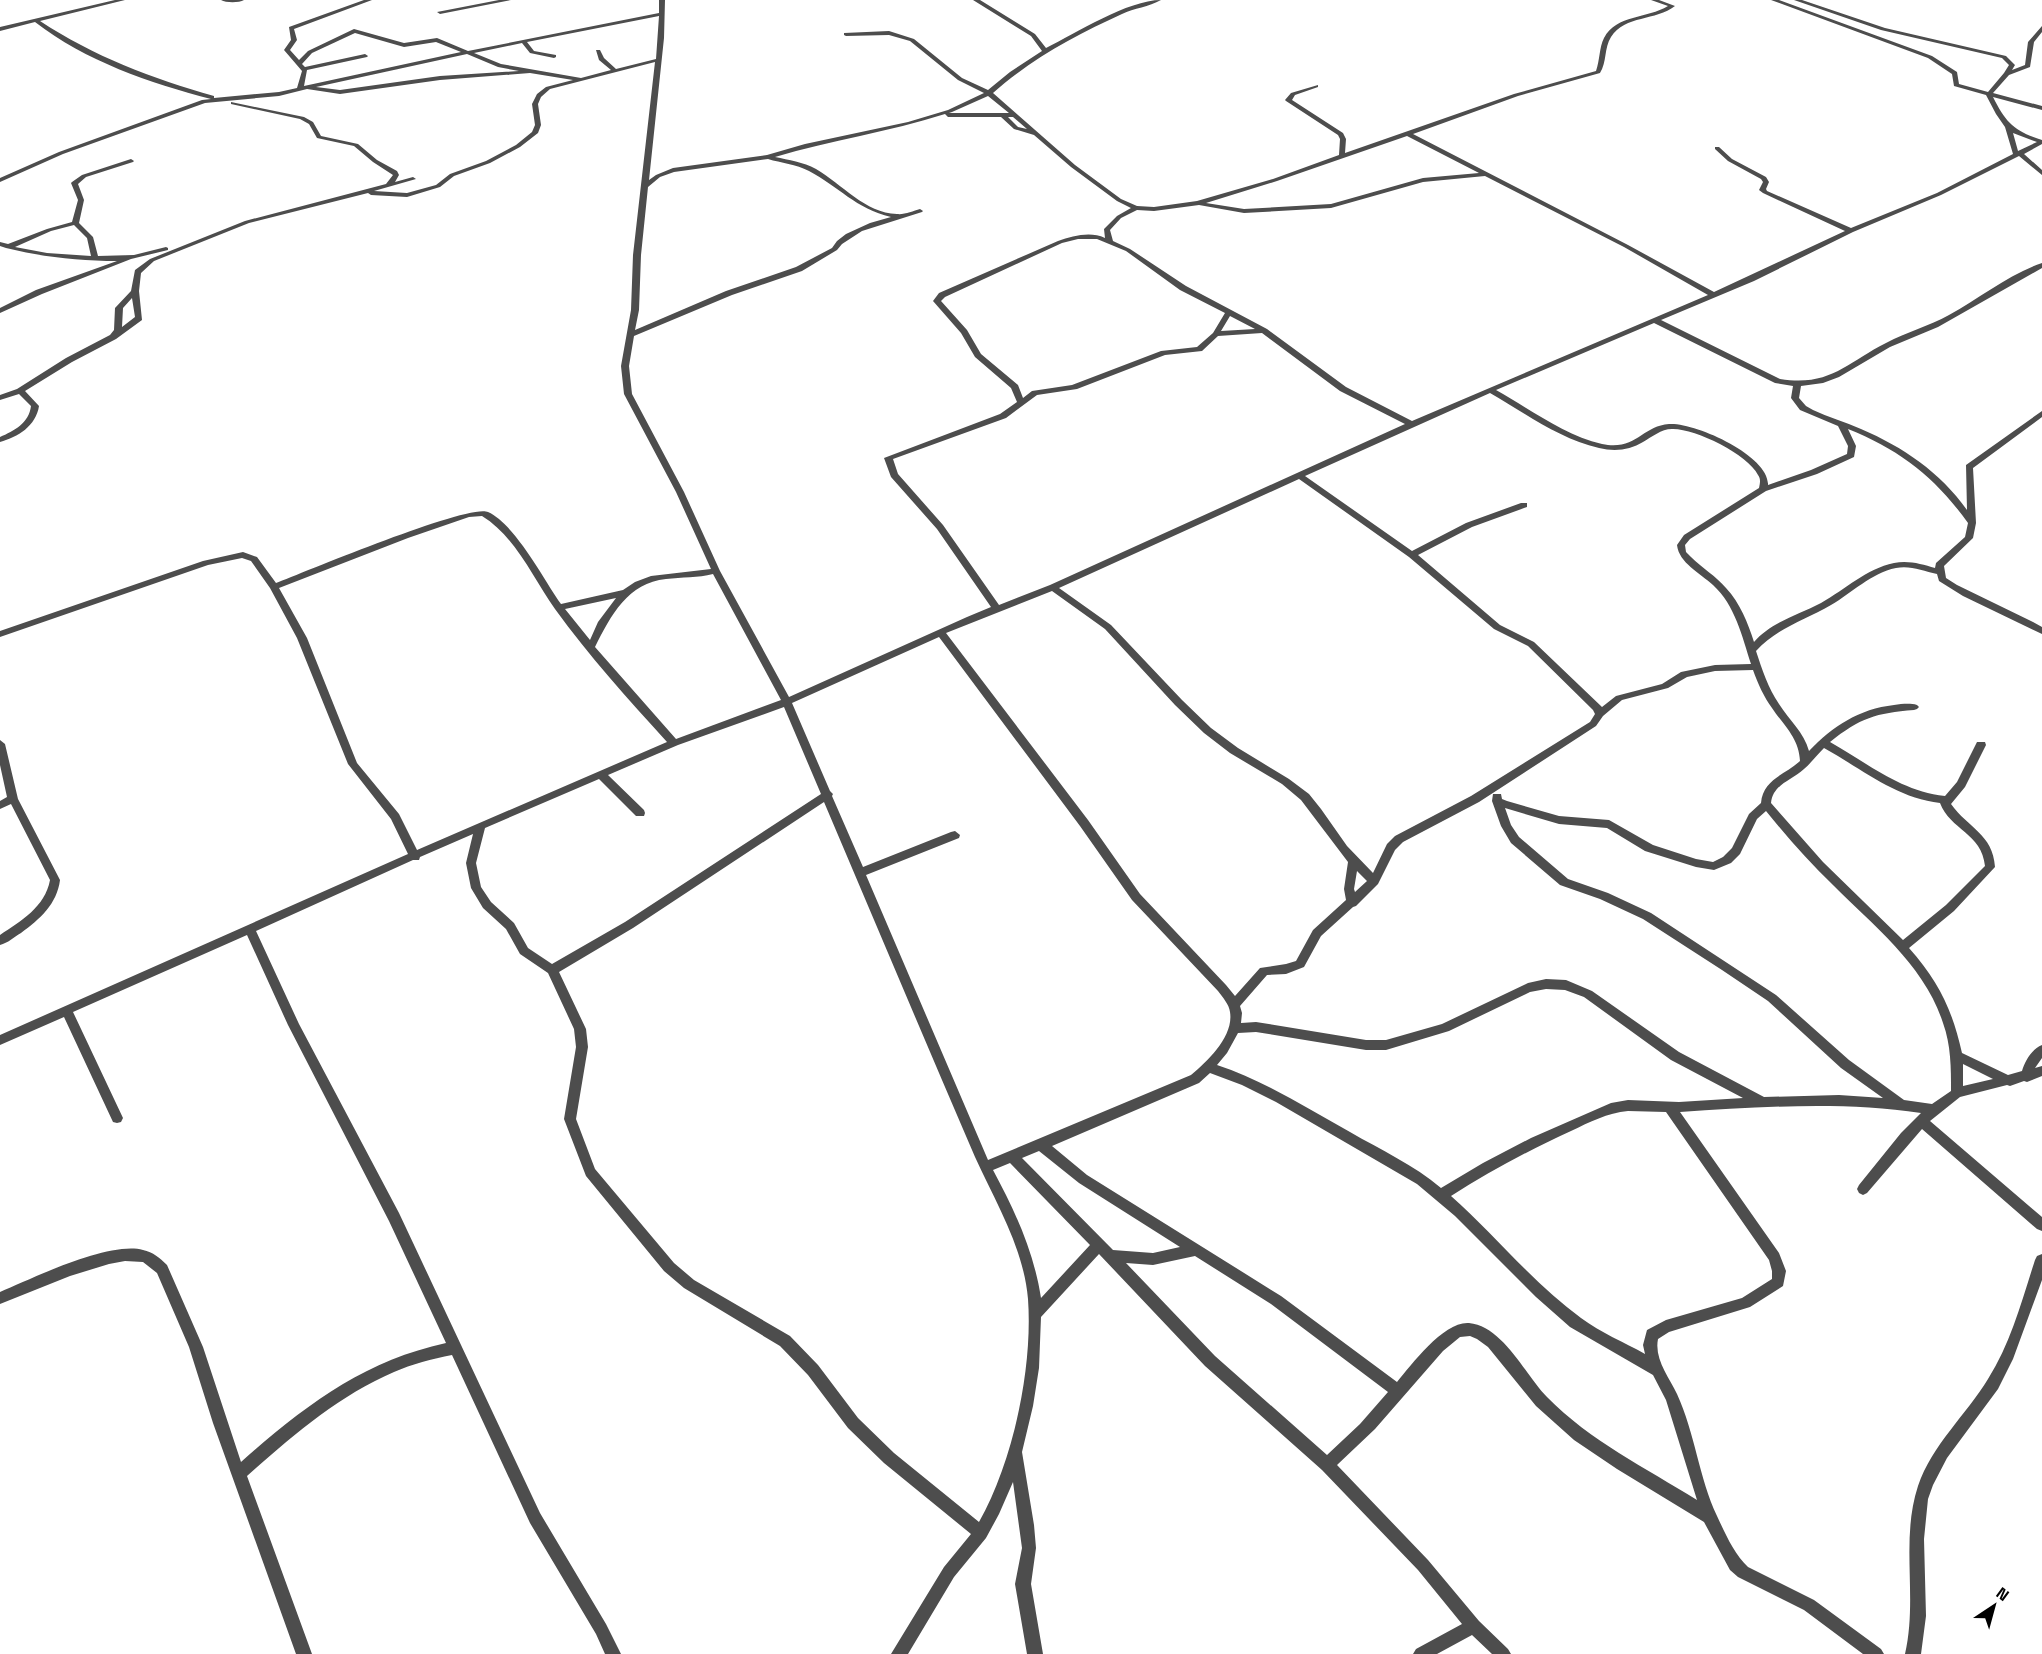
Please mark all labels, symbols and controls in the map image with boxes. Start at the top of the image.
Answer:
north arrow [1964,1576,2024,1636]
text: N [1992,1583,2013,1606]

